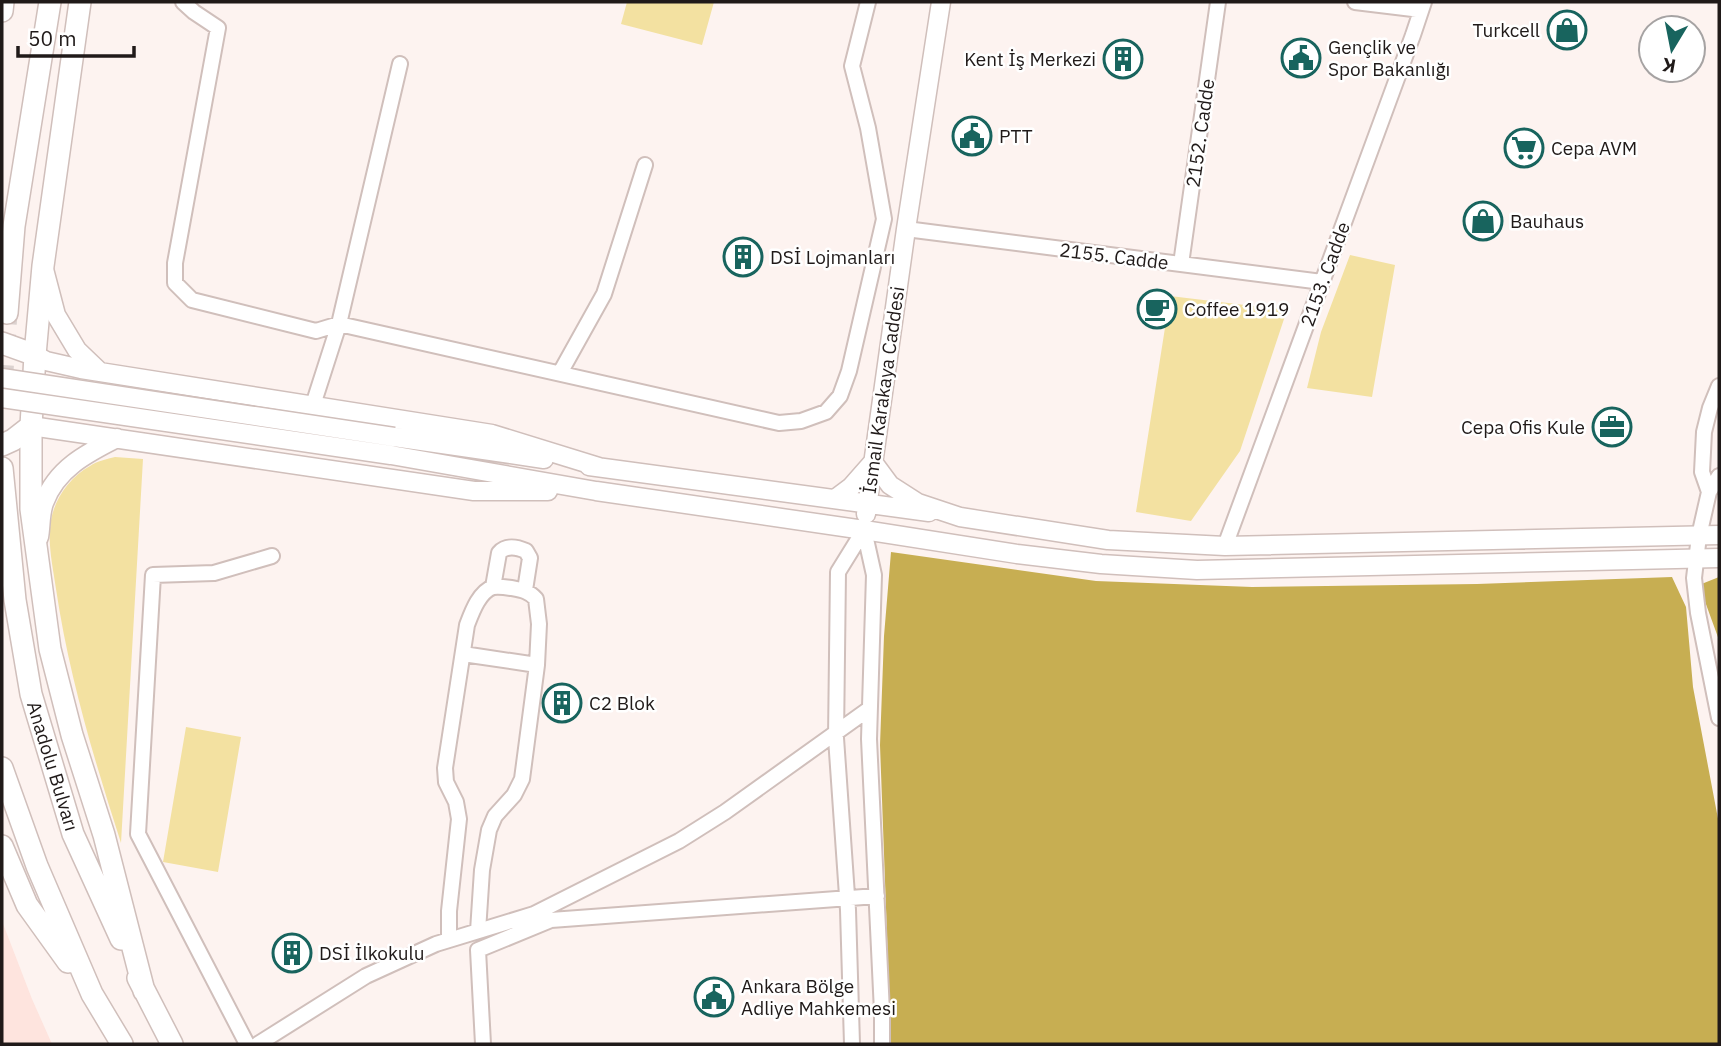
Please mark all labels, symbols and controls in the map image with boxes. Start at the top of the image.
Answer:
shop icon: Turkcell [1546,9,1588,51]
scale bar [18,14,133,58]
north arrow [1637,14,1707,84]
place label: Turkcell [1473,18,1540,42]
text: 50 m [28,24,77,52]
place label: Gençlik ve Spor Bakanlığı [1328,35,1450,81]
public building icon: Gençlik ve Spor Bakanlığı [1280,37,1322,79]
building icon: Kent İş Merkezi [1102,38,1144,80]
place label: Kent İş Merkezi [964,47,1096,71]
text: K [1660,53,1678,79]
street label: 2152. Cadde [1180,77,1220,189]
public building icon: PTT [951,115,993,157]
place label: PTT [999,124,1033,148]
supermarket icon: Cepa AVM [1503,127,1545,169]
place label: Cepa AVM [1551,136,1637,160]
shop icon: Bauhaus [1462,200,1504,242]
place label: Bauhaus [1510,209,1584,233]
street label: 2153. Cadde [1295,218,1355,330]
building icon: DSİ Lojmanları [722,236,764,278]
street label: 2155. Cadde [1058,237,1170,275]
place label: DSİ Lojmanları [770,245,895,269]
street label: İsmail Karakaya Caddesi [857,285,909,495]
cafe icon: Coffee 1919 [1136,288,1178,330]
place label: Coffee 1919 [1184,297,1290,321]
office icon: Cepa Ofis Kule [1591,406,1633,448]
place label: Cepa Ofis Kule [1461,415,1585,439]
building icon: C2 Blok [541,682,583,724]
place label: C2 Blok [589,691,655,715]
street label: Anadolu Bulvarı [22,698,84,834]
building icon: DSİ İlkokulu [271,932,313,974]
place label: DSİ İlkokulu [319,941,425,965]
place label: Ankara Bölge Adliye Mahkemesi [741,974,896,1020]
public building icon: Ankara Bölge Adliye Mahkemesi [693,976,735,1018]

